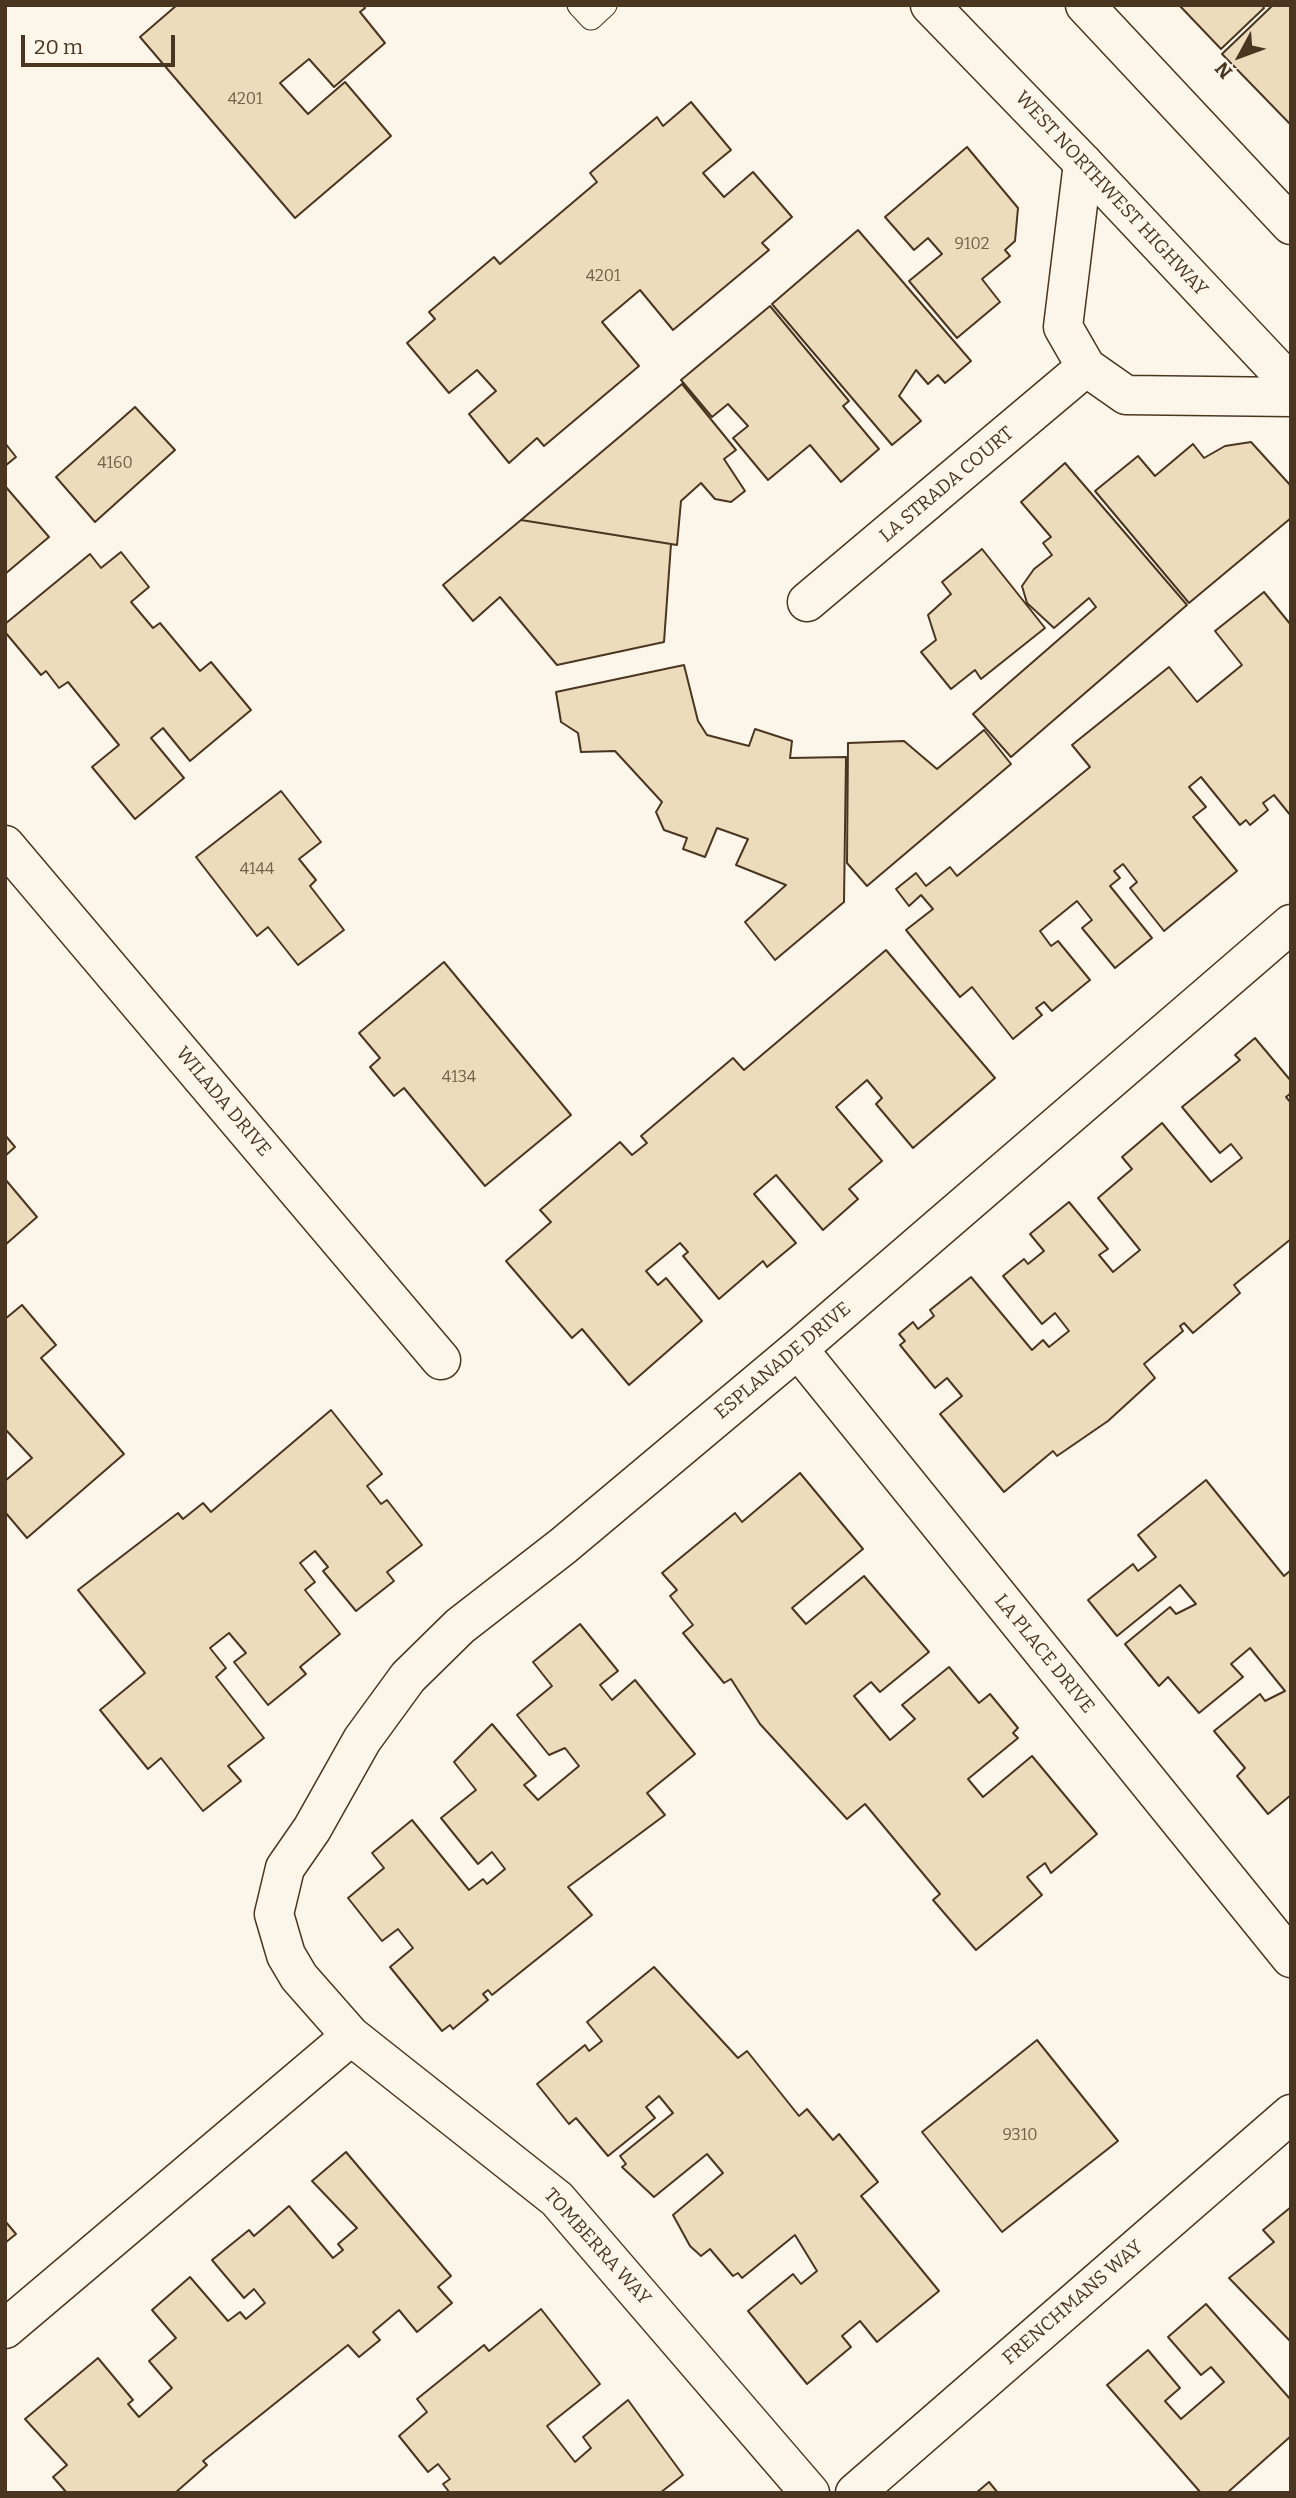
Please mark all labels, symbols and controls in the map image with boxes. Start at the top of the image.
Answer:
scale bar [24,21,178,65]
north arrow [1205,21,1275,91]
text: 20 m [34,34,83,60]
text: N [1210,57,1237,83]
street label: WEST NORTHWEST HIGHWAY [1010,87,1212,301]
house number: 4201 [228,90,262,110]
house number: 9102 [955,235,989,255]
house number: 4201 [586,267,620,287]
street label: LA STRADA COURT [875,422,1019,548]
house number: 4160 [97,454,133,474]
house number: 4144 [240,860,274,880]
street label: WILADA DRIVE [171,1043,275,1161]
house number: 4134 [442,1068,476,1088]
street label: ESPLANADE DRIVE [710,1298,856,1424]
street label: LA PLACE DRIVE [989,1590,1099,1718]
house number: 9310 [1003,2126,1037,2146]
street label: TOMBERRA WAY [539,2184,655,2310]
street label: FRENCHMANS WAY [998,2236,1148,2370]

